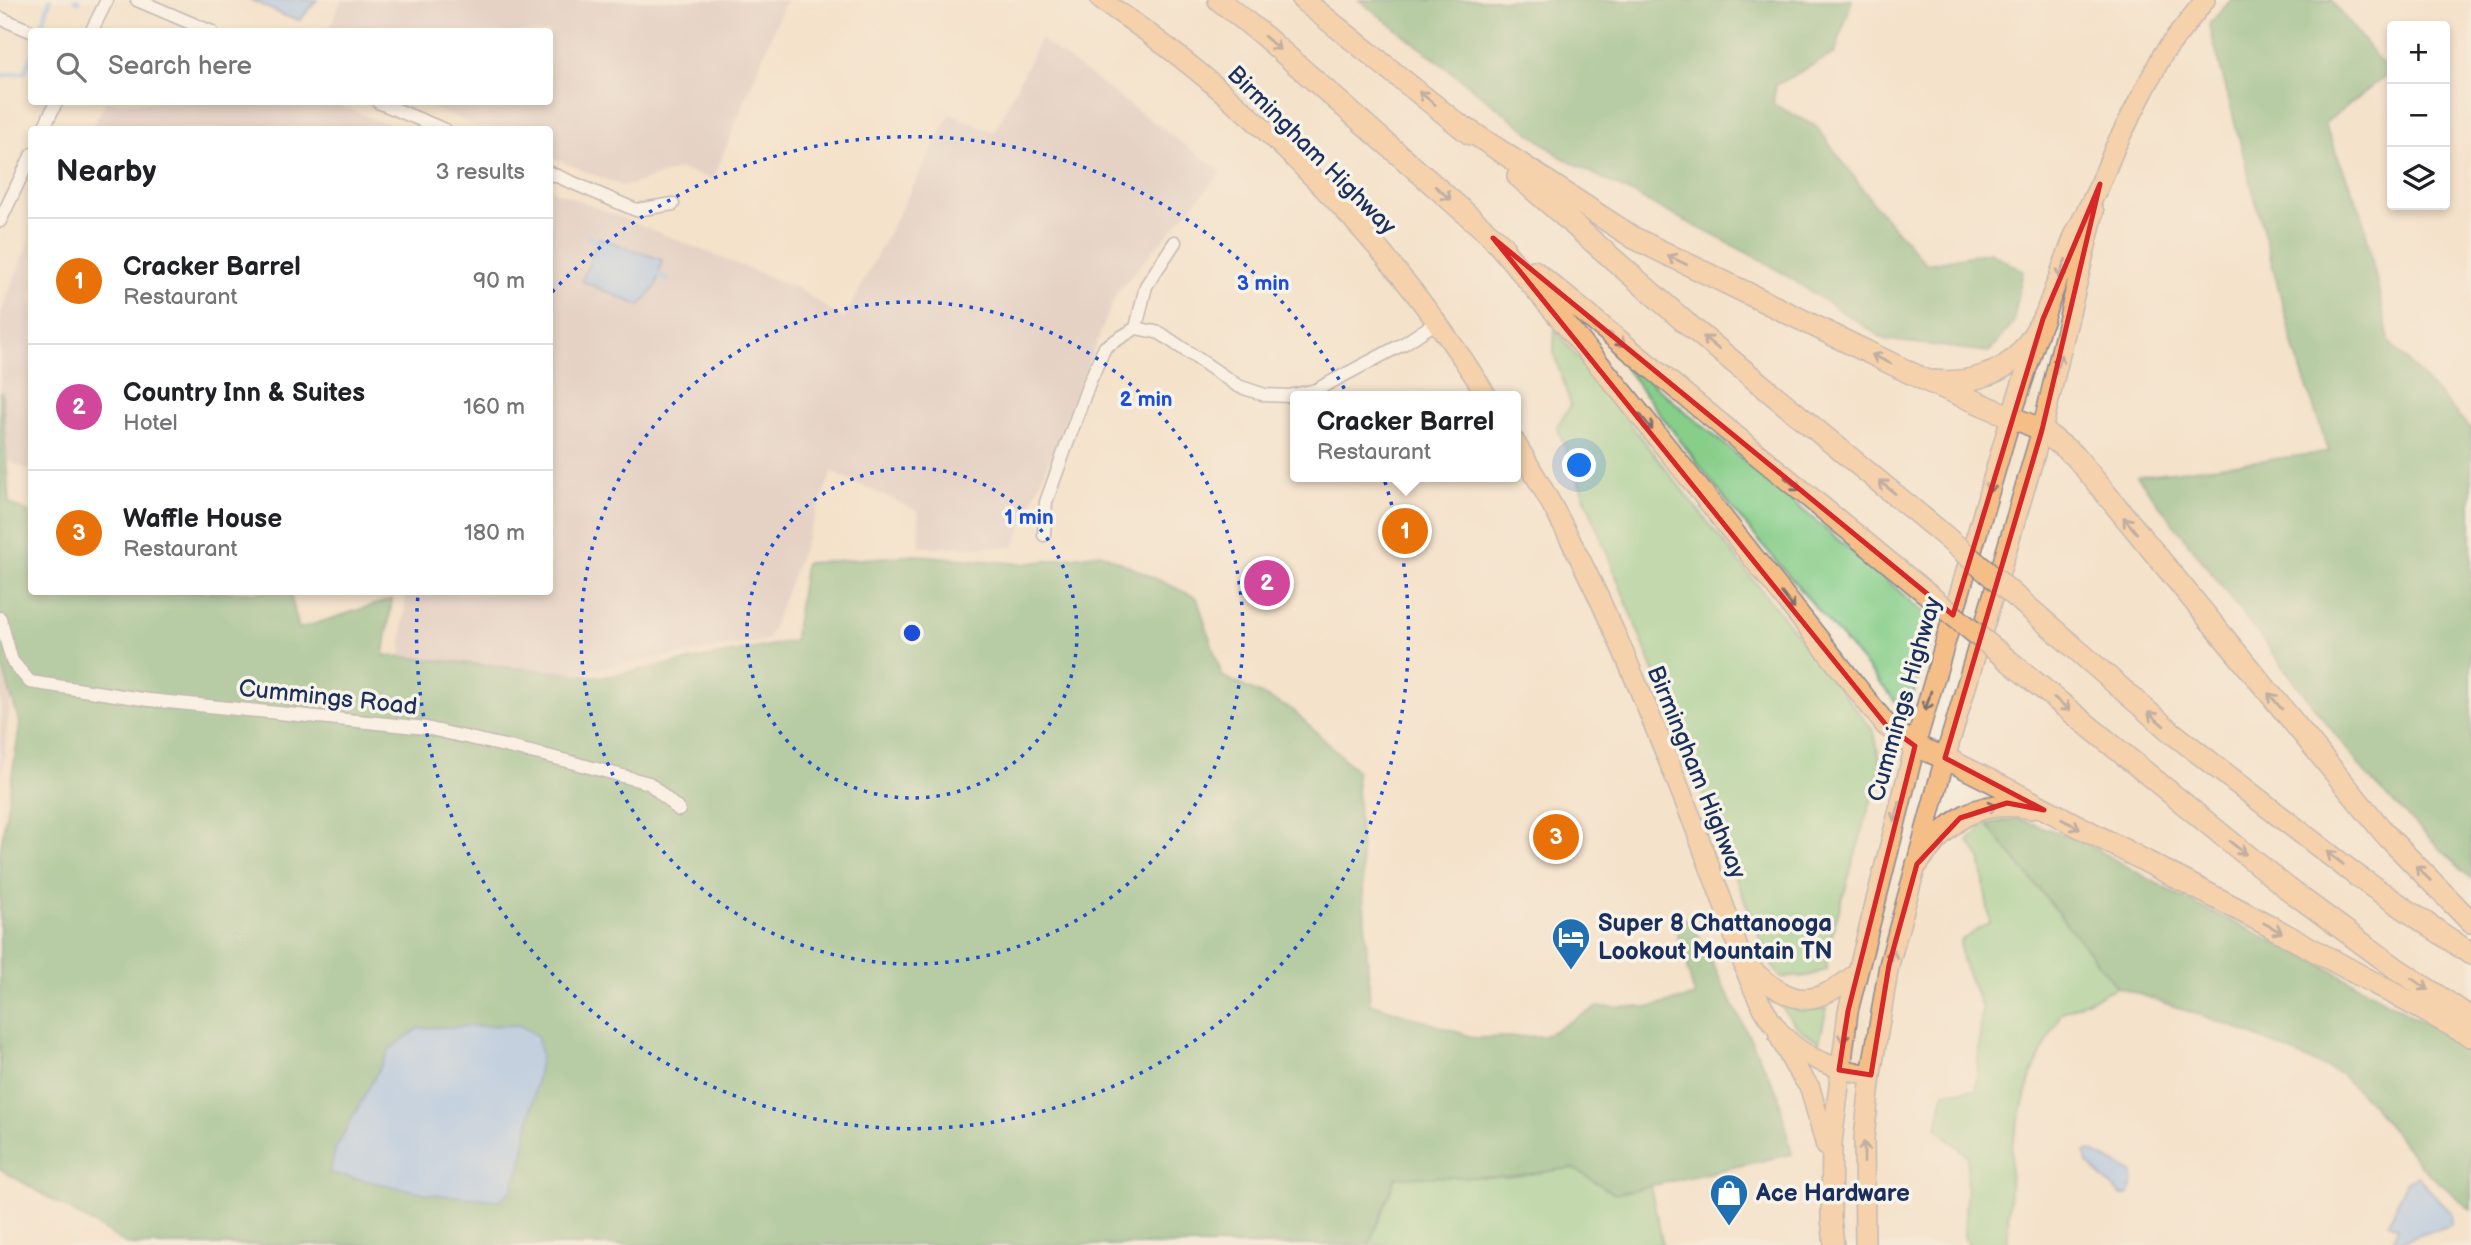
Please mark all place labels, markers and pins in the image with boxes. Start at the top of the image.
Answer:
pin: 1 [1382,505,1428,557]
pin: 2 [1244,557,1290,609]
centre of rings [900,621,924,645]
pin: 3 [1533,811,1579,863]
place label: Super 8 Chattanooga Lookout Mountain TN [1598,909,1833,966]
hotel icon: Super 8 Chattanooga Lookout Mountain TN [1550,916,1592,971]
shop icon: Ace Hardware [1708,1172,1750,1227]
place label: Ace Hardware [1755,1179,1910,1208]

